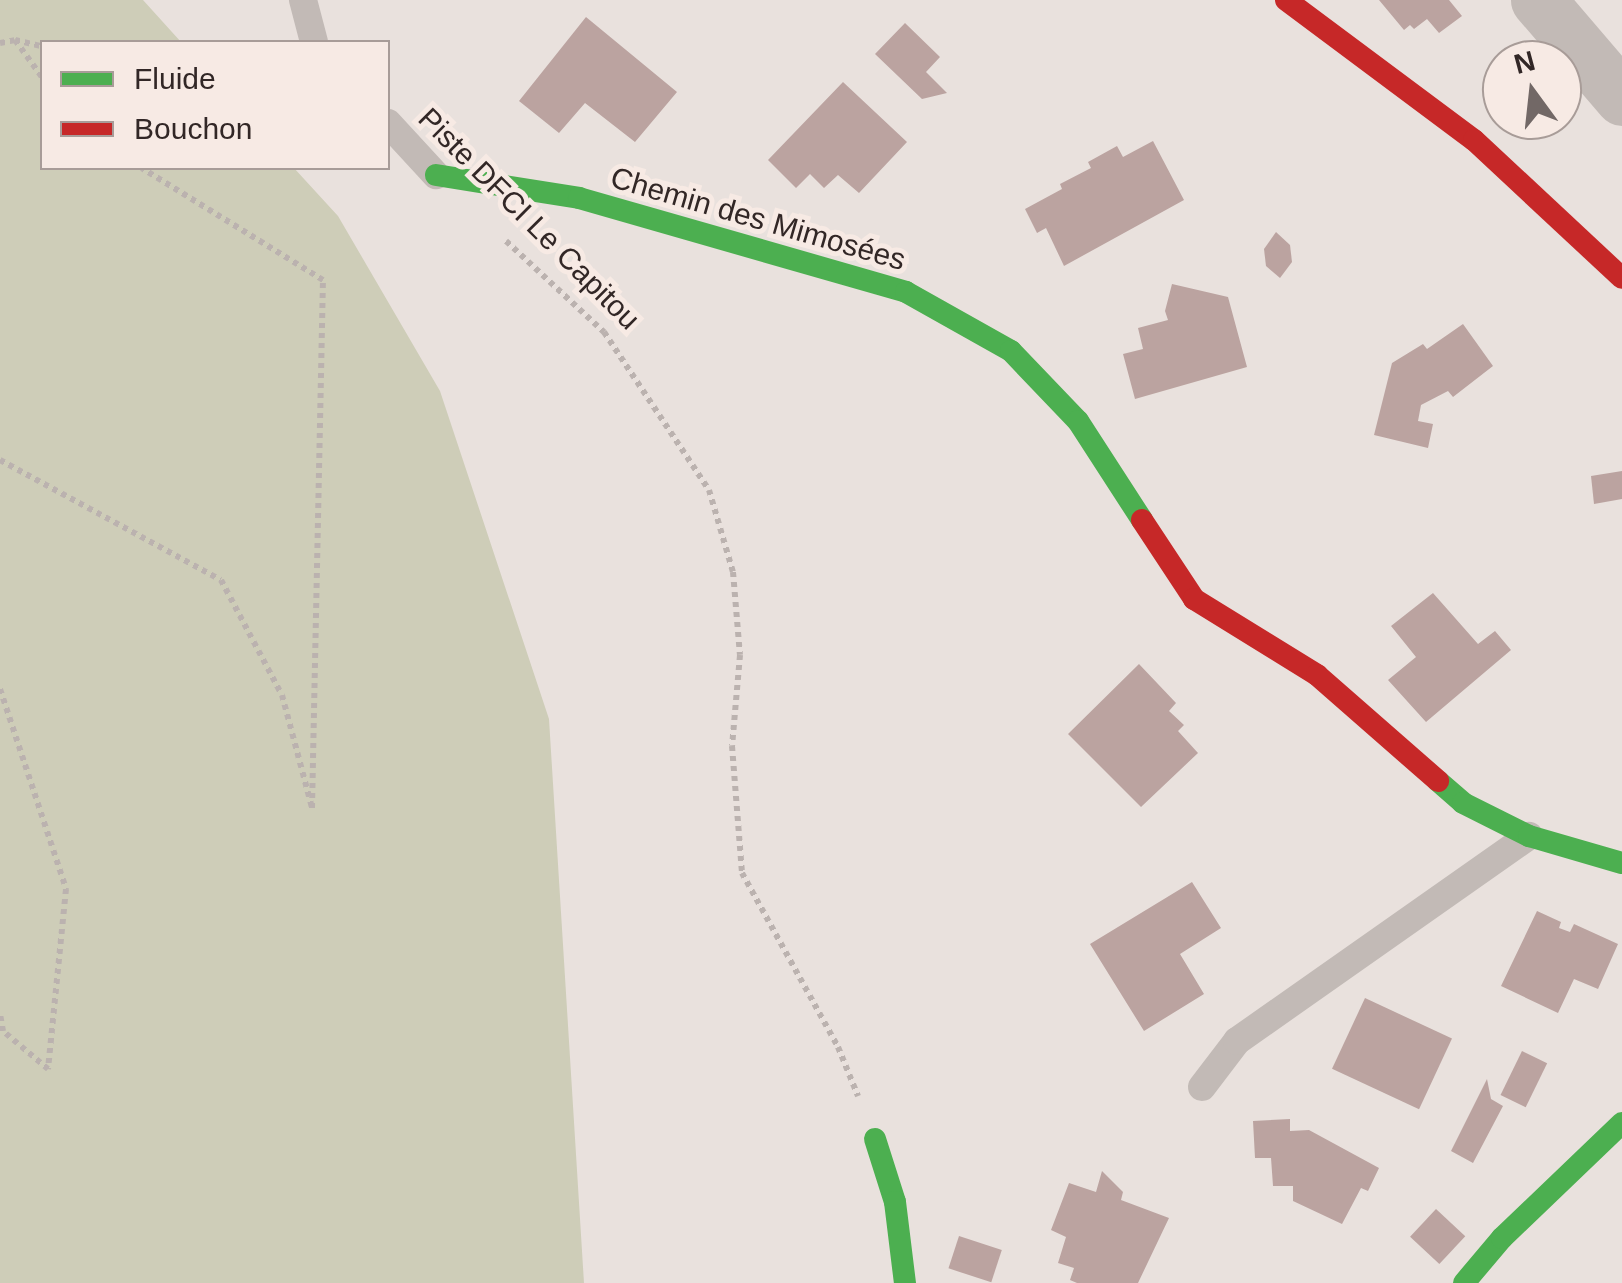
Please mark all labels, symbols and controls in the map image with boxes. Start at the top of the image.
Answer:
legend [40,40,390,170]
north arrow [1482,40,1582,140]
text: N [1511,45,1538,80]
text: Fluide [134,62,216,95]
street label: Piste DFCI Le Capitou [411,101,647,337]
text: Bouchon [134,112,252,145]
street label: Chemin des Mimosées [606,160,910,278]

